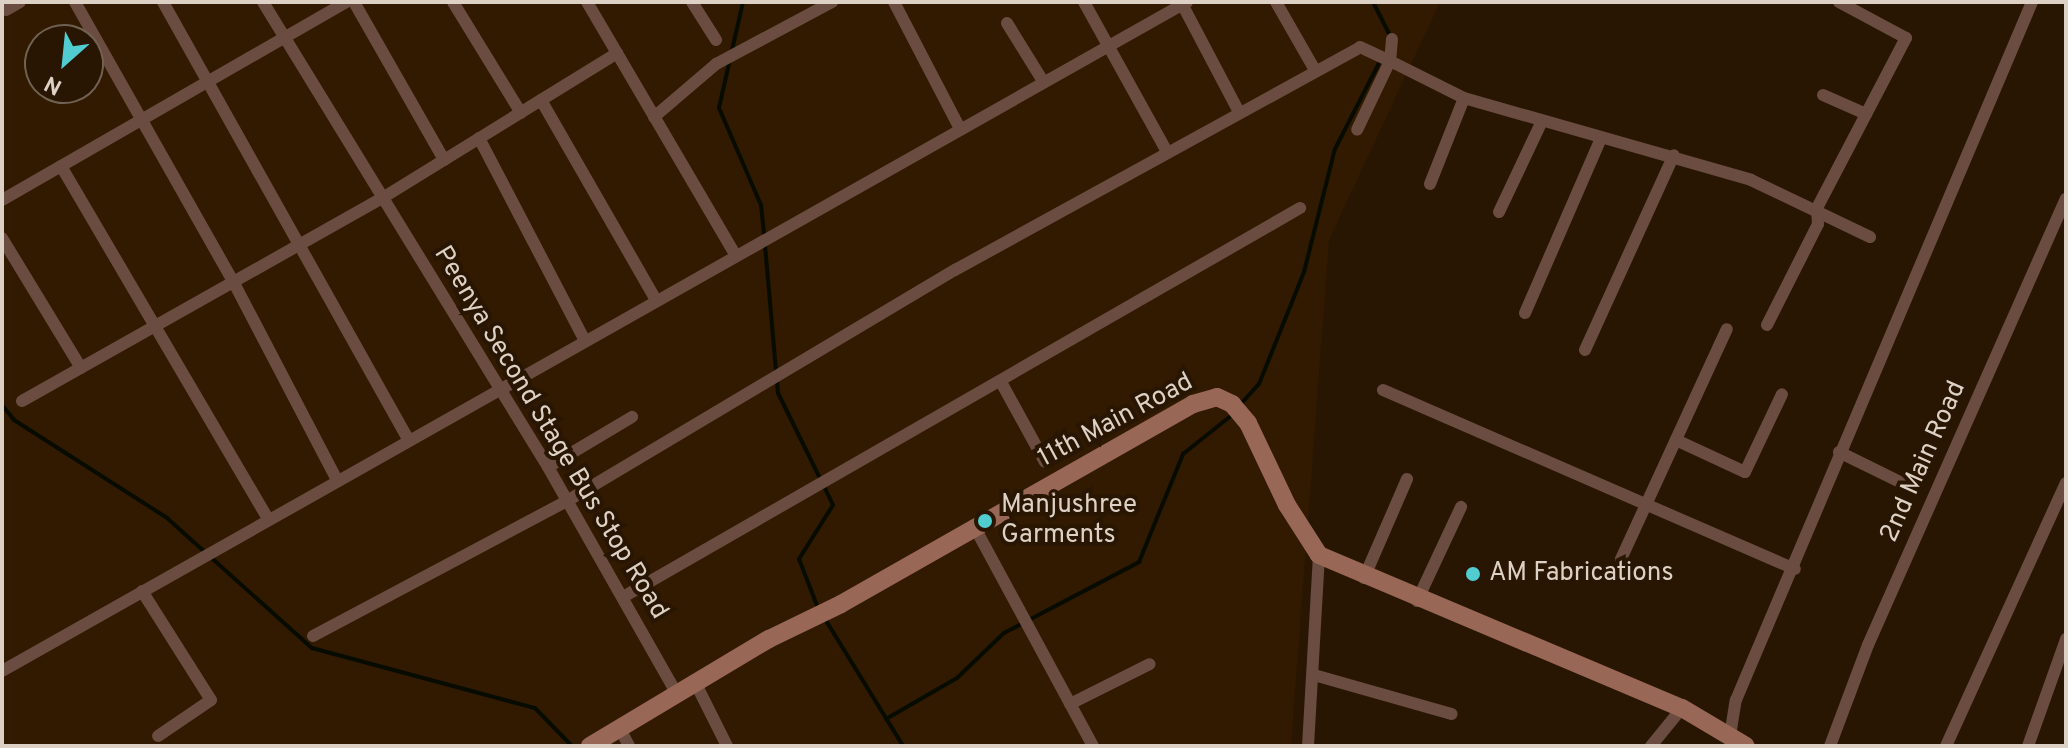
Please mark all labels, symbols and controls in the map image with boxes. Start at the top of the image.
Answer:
north arrow [24,24,104,104]
text: N [41,68,67,100]
street label: Peenya Second Stage Bus Stop Road [426,241,674,625]
street label: 11th Main Road [1033,367,1199,475]
street label: 2nd Main Road [1875,377,1973,547]
place label: Manjushree Garments [1001,490,1137,552]
marker: Manjushree Garments [976,512,994,530]
place label: AM Fabrications [1489,558,1674,590]
marker: AM Fabrications [1464,565,1482,583]

